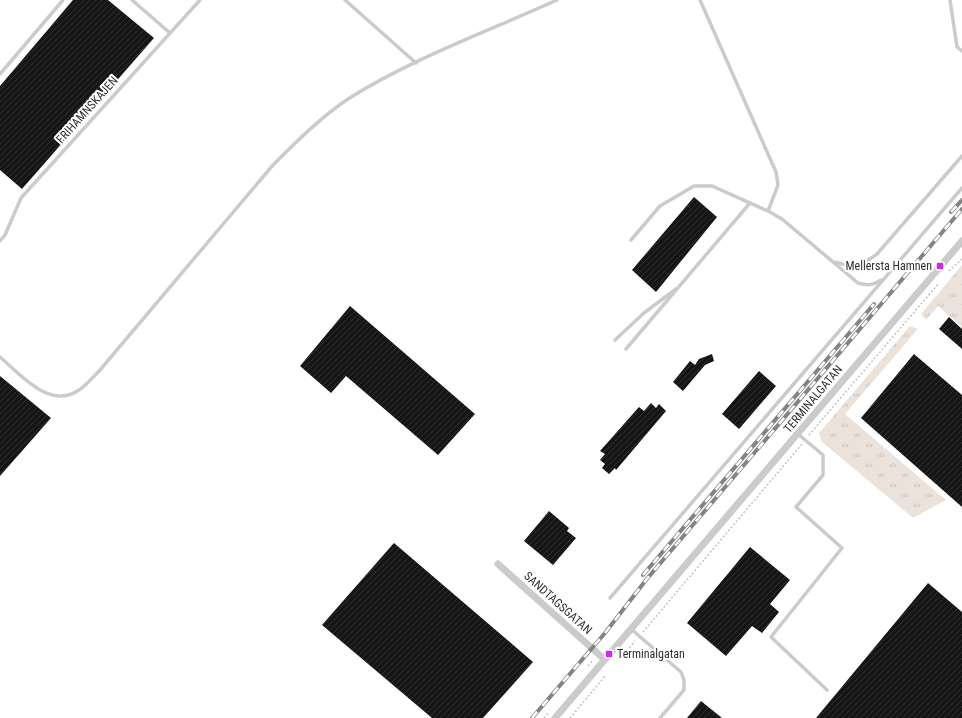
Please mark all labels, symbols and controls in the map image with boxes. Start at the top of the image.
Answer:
street label: FRIHAMNSKAJEN [53,74,121,146]
place label: Mellersta Hamnen [846,259,932,273]
marker: Mellersta Hamnen [935,261,945,271]
street label: TERMINALGATAN [781,362,845,436]
street label: SANDTAGSGATAN [521,569,595,637]
place label: Terminalgatan [617,647,685,661]
marker: Terminalgatan [604,649,614,659]

